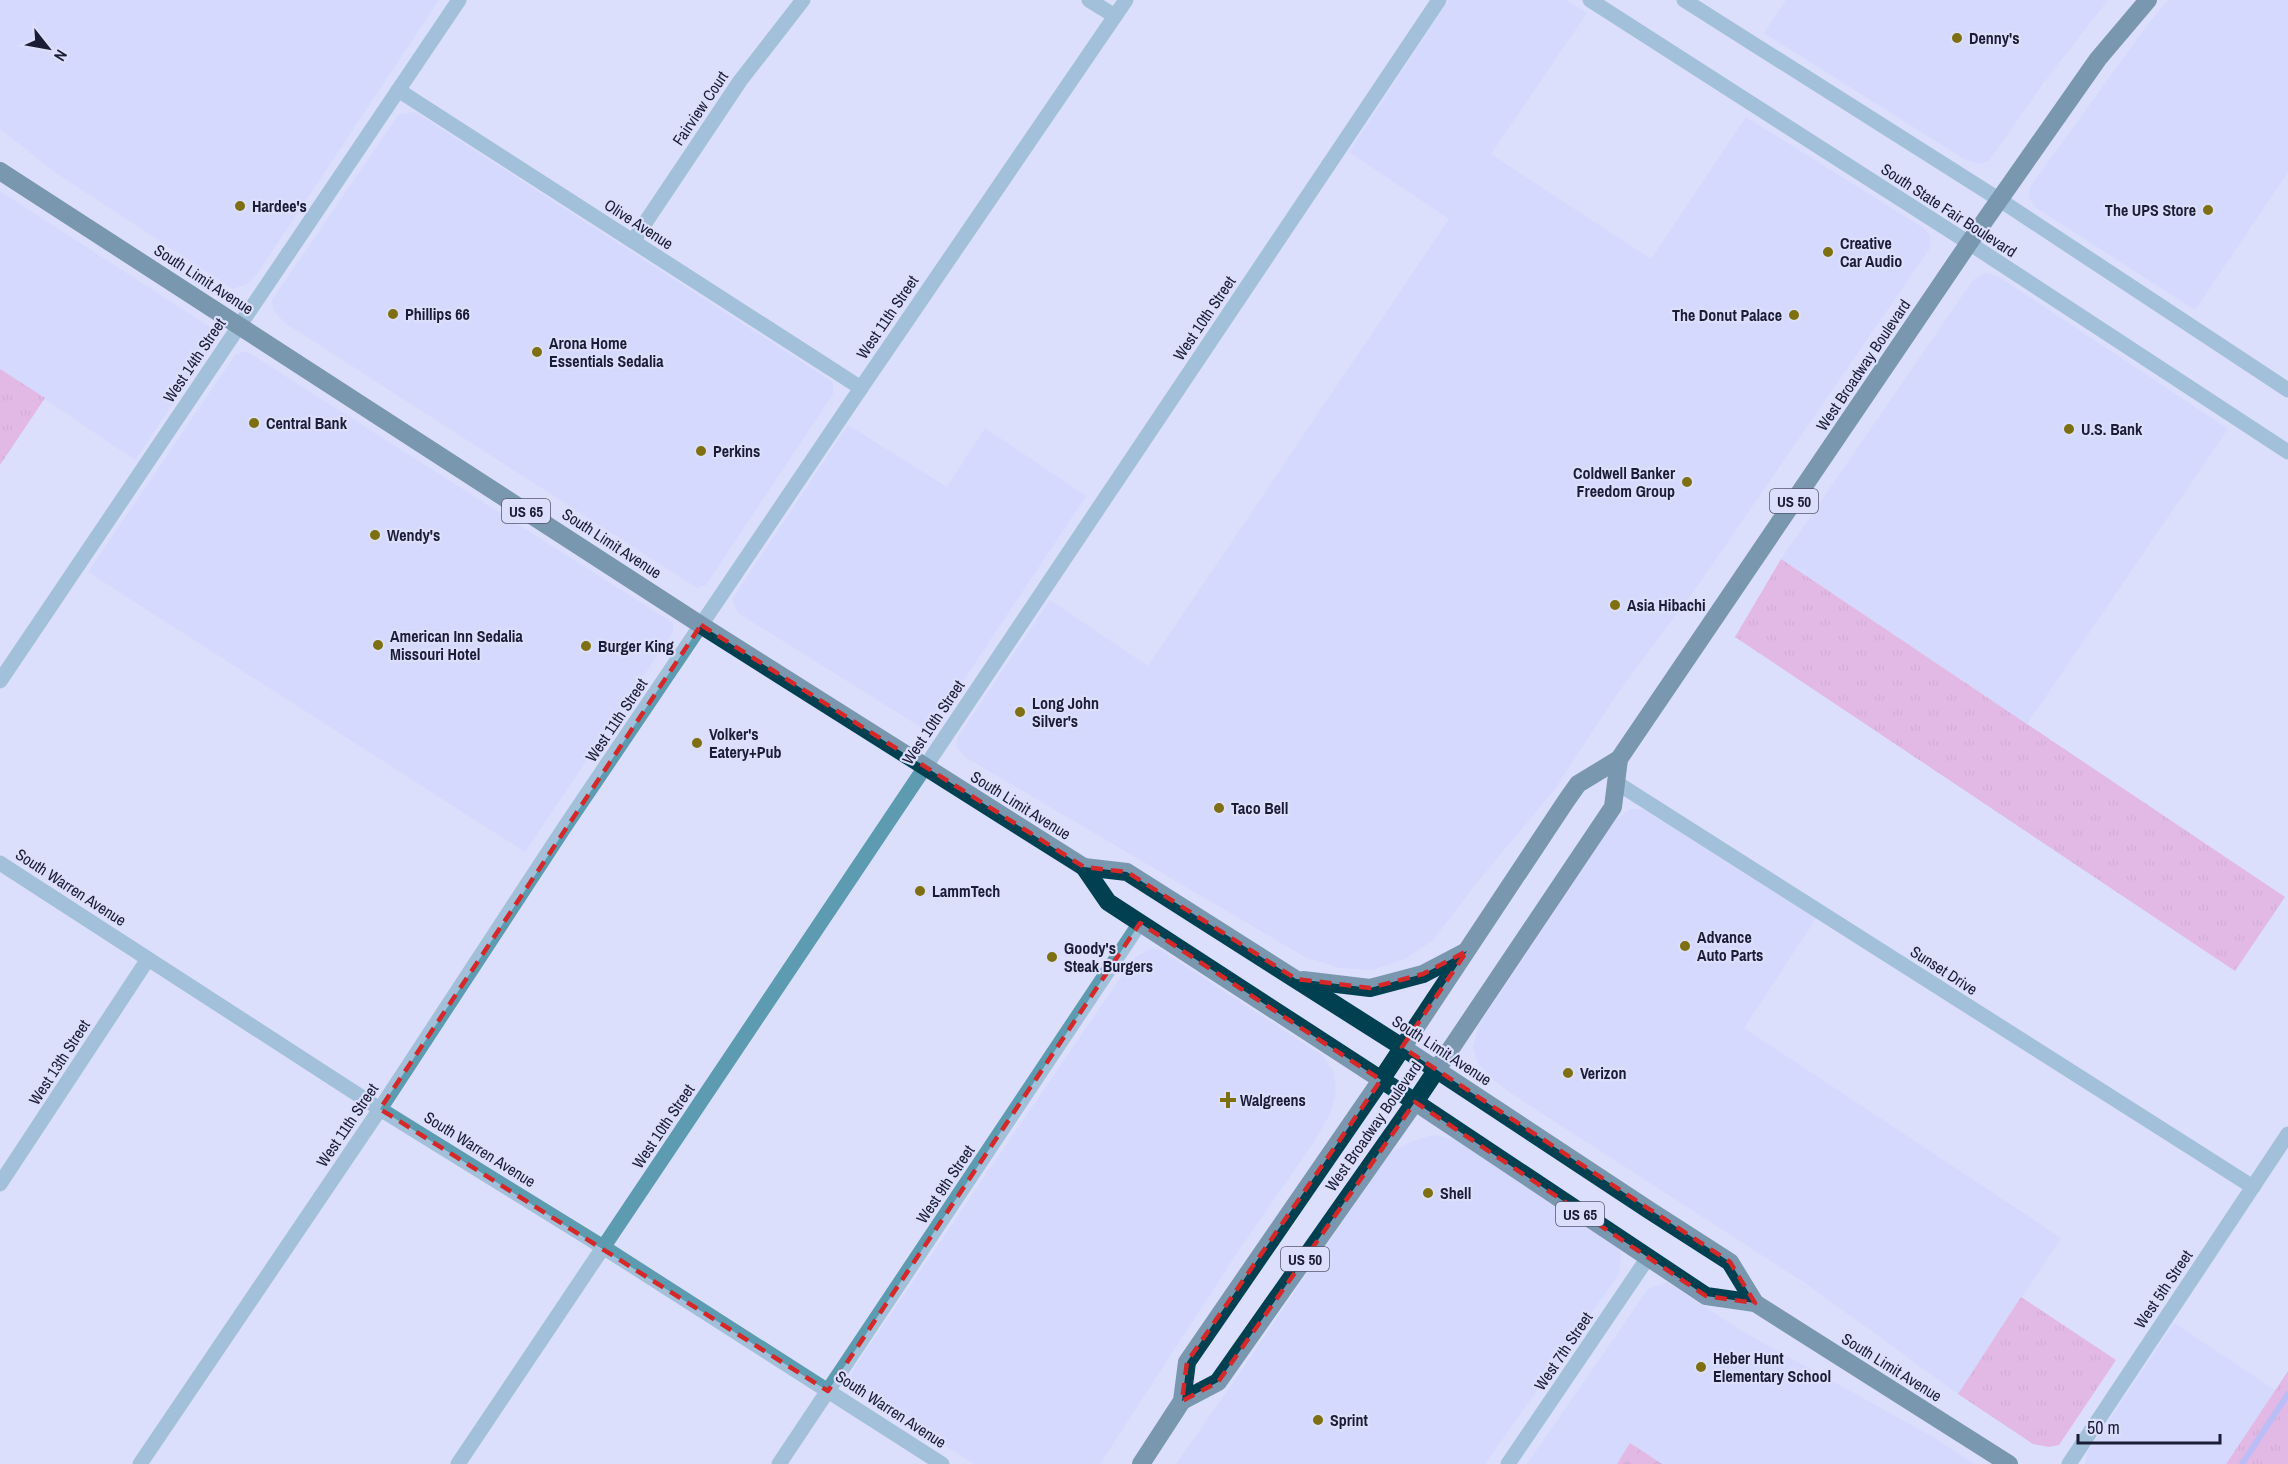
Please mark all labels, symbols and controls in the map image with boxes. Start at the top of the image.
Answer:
north arrow [18,18,78,78]
place label: Denny's [1969,27,2020,49]
marker: Denny's [1950,31,1964,45]
text: N [49,46,73,65]
street label: Fairview Court [667,66,733,150]
street label: South State Fair Boulevard [1877,158,2021,262]
street label: Olive Avenue [600,194,678,254]
place label: Hardee's [252,195,307,217]
marker: Hardee's [233,199,247,213]
place label: The UPS Store [2105,199,2196,221]
marker: The UPS Store [2201,203,2215,217]
place label: Creative Car Audio [1840,232,1902,272]
street label: South Limit Avenue [150,239,258,319]
marker: Creative Car Audio [1821,245,1835,259]
street label: West 11th Street [851,271,923,363]
street label: West 10th Street [1168,271,1241,365]
street label: West Broadway Boulevard [1811,295,1915,435]
place label: Phillips 66 [405,303,470,325]
place label: The Donut Palace [1672,304,1782,326]
marker: Phillips 66 [386,307,400,321]
marker: The Donut Palace [1787,308,1801,322]
street label: West 14th Street [158,313,231,407]
place label: Arona Home Essentials Sedalia [549,332,664,372]
marker: Arona Home Essentials Sedalia [530,345,544,359]
place label: Central Bank [266,412,348,434]
marker: Central Bank [247,416,261,430]
place label: U.S. Bank [2081,418,2143,440]
marker: U.S. Bank [2062,422,2076,436]
place label: Perkins [713,440,760,462]
marker: Perkins [694,444,708,458]
place label: Coldwell Banker Freedom Group [1573,462,1676,502]
marker: Coldwell Banker Freedom Group [1680,475,1694,489]
road number: US 50 [1770,489,1818,513]
road number: US 65 [502,499,550,523]
street label: South Limit Avenue [558,503,666,583]
place label: Wendy's [387,524,440,546]
marker: Wendy's [368,528,382,542]
place label: Asia Hibachi [1627,594,1706,616]
marker: Asia Hibachi [1608,598,1622,612]
place label: American Inn Sedalia Missouri Hotel [390,625,523,665]
place label: Burger King [598,635,674,657]
marker: American Inn Sedalia Missouri Hotel [371,638,385,652]
marker: Burger King [579,639,593,653]
street label: West 11th Street [580,674,652,766]
street label: West 10th Street [897,675,970,769]
place label: Long John Silver's [1032,692,1099,732]
marker: Long John Silver's [1013,705,1027,719]
place label: Volker's Eatery+Pub [709,723,782,763]
marker: Volker's Eatery+Pub [690,736,704,750]
street label: South Limit Avenue [967,765,1075,845]
place label: Taco Bell [1231,797,1288,819]
marker: Taco Bell [1212,801,1226,815]
street label: South Warren Avenue [11,843,131,931]
place label: LammTech [932,880,1000,902]
marker: LammTech [913,884,927,898]
place label: Advance Auto Parts [1697,926,1763,966]
place label: Goody's Steak Burgers [1064,937,1153,977]
marker: Advance Auto Parts [1678,939,1692,953]
street label: Sunset Drive [1906,940,1982,1000]
marker: Goody's Steak Burgers [1045,950,1059,964]
street label: South Limit Avenue [1388,1010,1496,1090]
street label: West 13th Street [23,1015,95,1109]
street label: West Broadway Boulevard [1320,1056,1426,1196]
place label: Verizon [1580,1062,1626,1084]
marker: Verizon [1561,1066,1575,1080]
street label: West 11th Street [311,1079,383,1171]
street label: West 10th Street [627,1079,700,1173]
place label: Walgreens [1240,1089,1306,1111]
marker: Walgreens [1221,1093,1235,1107]
street label: South Warren Avenue [420,1106,540,1192]
street label: West 9th Street [911,1140,980,1228]
place label: Shell [1440,1182,1471,1204]
marker: Shell [1421,1186,1435,1200]
road number: US 65 [1556,1202,1604,1226]
street label: West 5th Street [2129,1245,2198,1333]
road number: US 50 [1281,1247,1329,1271]
street label: West 7th Street [1529,1307,1598,1395]
street label: South Limit Avenue [1838,1327,1946,1407]
place label: Heber Hunt Elementary School [1713,1347,1831,1387]
marker: Heber Hunt Elementary School [1694,1360,1708,1374]
street label: South Warren Avenue [831,1365,951,1453]
scale bar [2078,1407,2220,1445]
place label: Sprint [1330,1409,1369,1431]
marker: Sprint [1311,1413,1325,1427]
text: 50 m [2087,1415,2120,1440]

